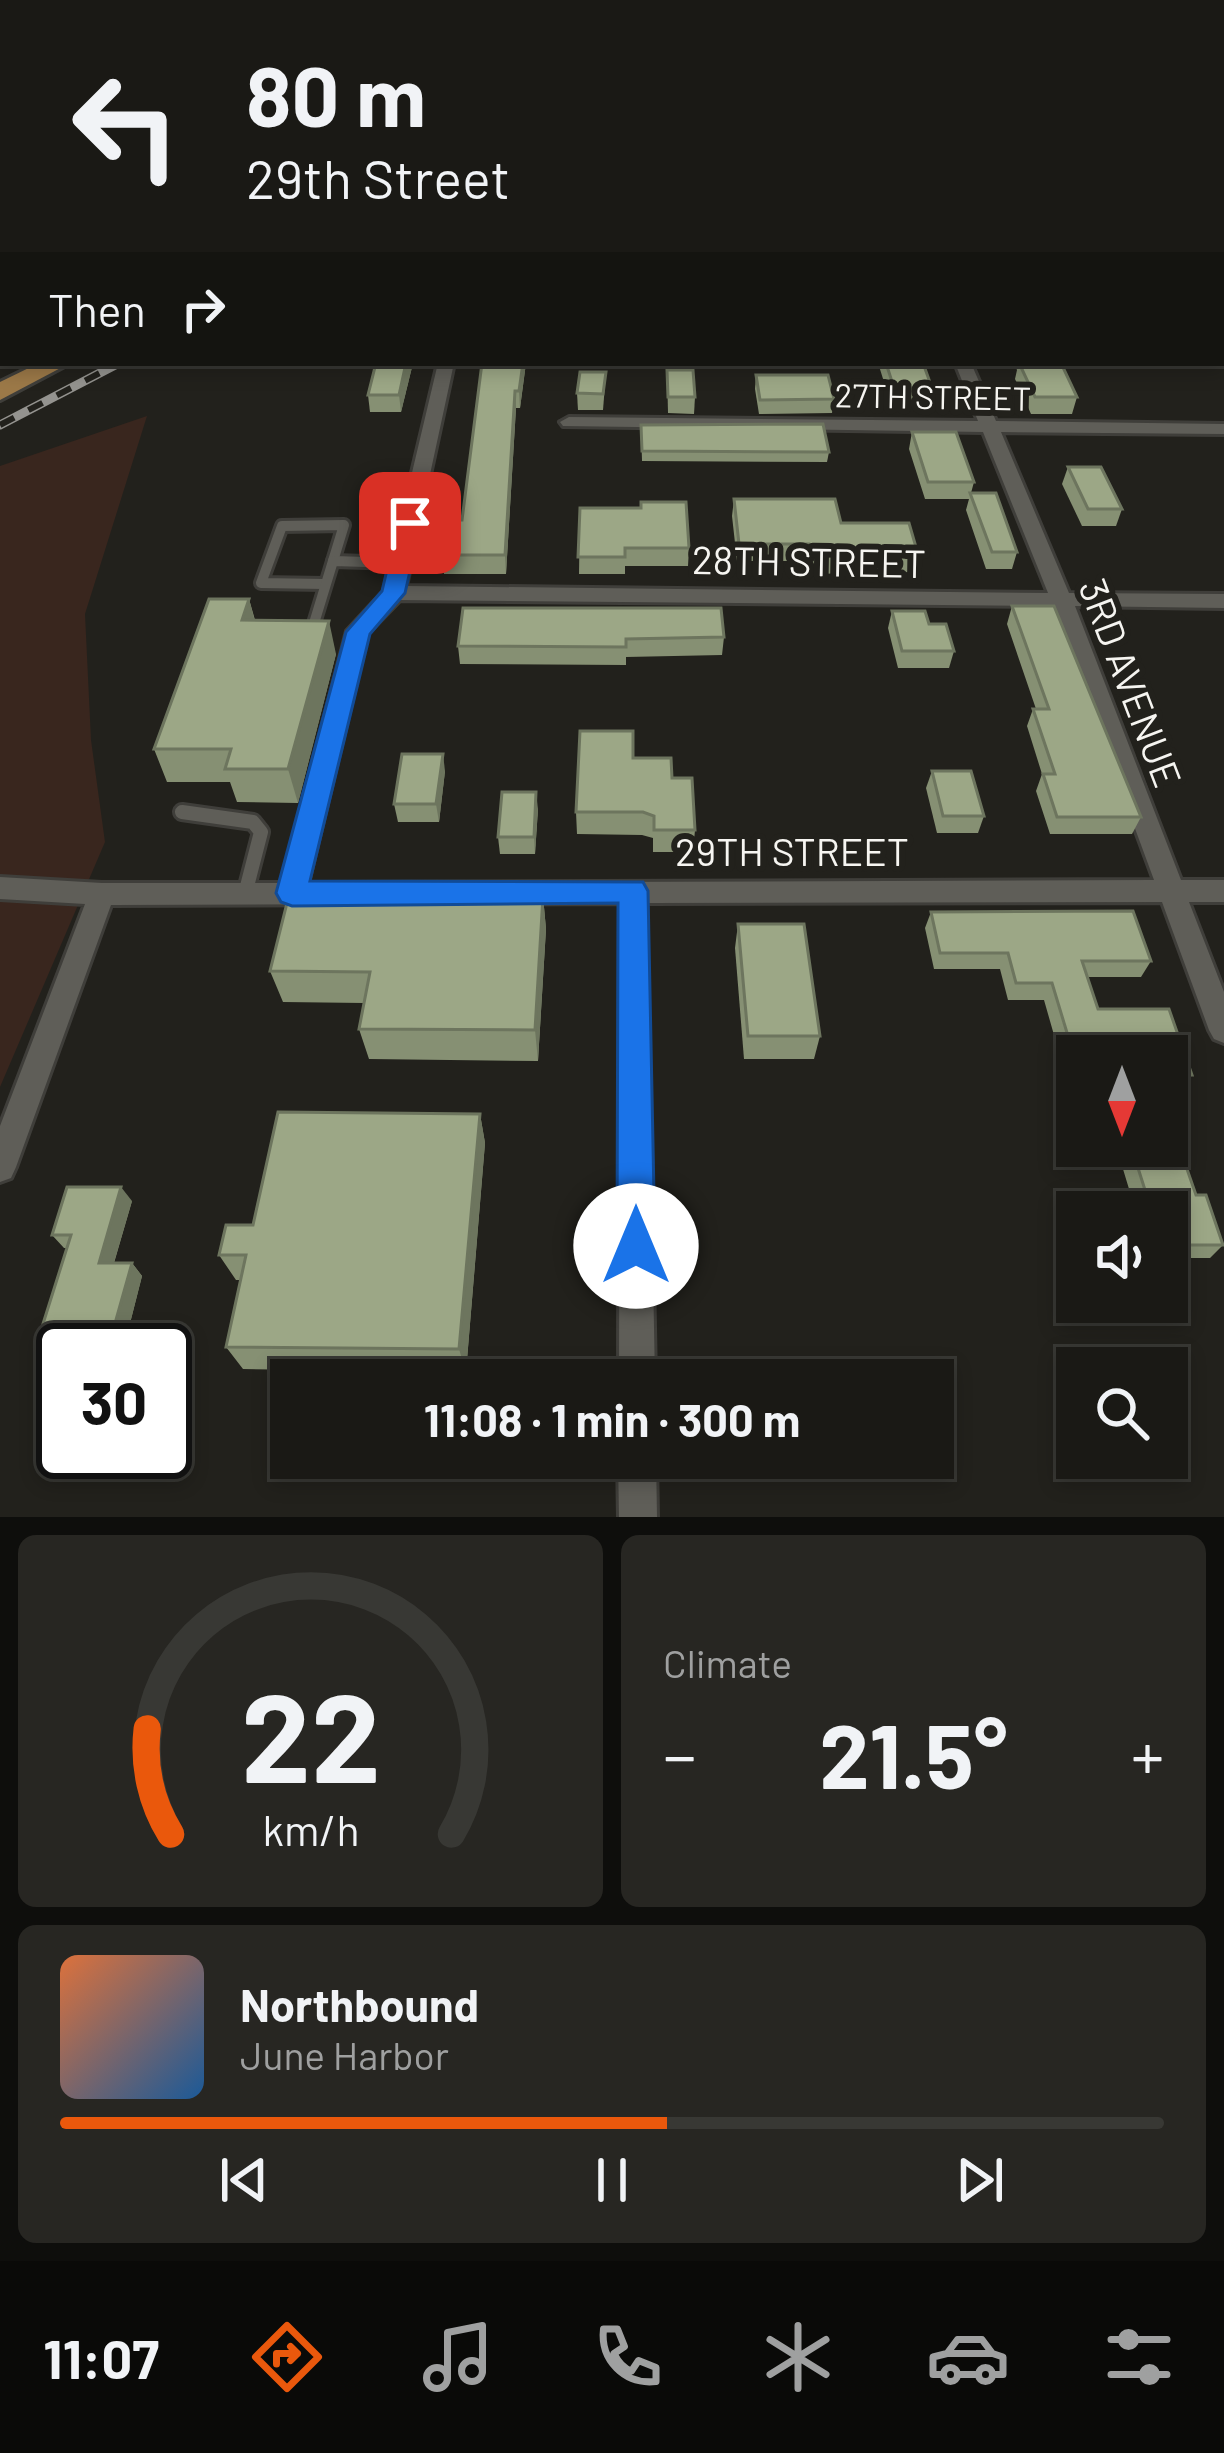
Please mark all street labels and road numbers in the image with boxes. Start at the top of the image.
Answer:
street label: 27TH STREET [834,374,1032,418]
street label: 28TH STREET [692,535,926,586]
street label: 3RD AVENUE [1070,572,1193,793]
street label: 29TH STREET [675,827,909,874]

